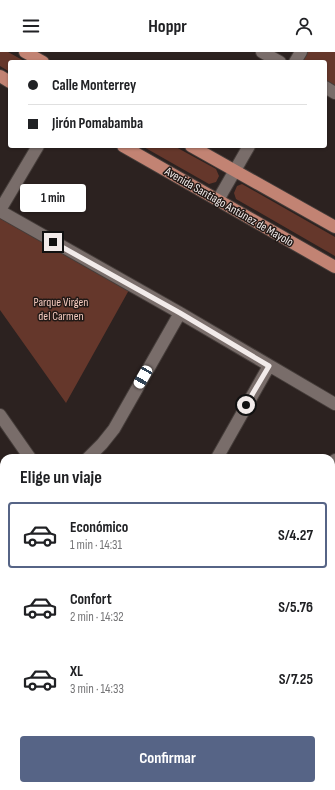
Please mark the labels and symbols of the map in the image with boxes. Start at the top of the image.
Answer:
street label: Avenida Santiago Antúnez de Mayolo [161,164,296,250]
callout: 1 min [20,184,86,212]
route end [44,233,62,251]
park label: Parque Virgen del Carmen [34,295,88,324]
car [132,364,154,390]
route start [237,396,255,414]

